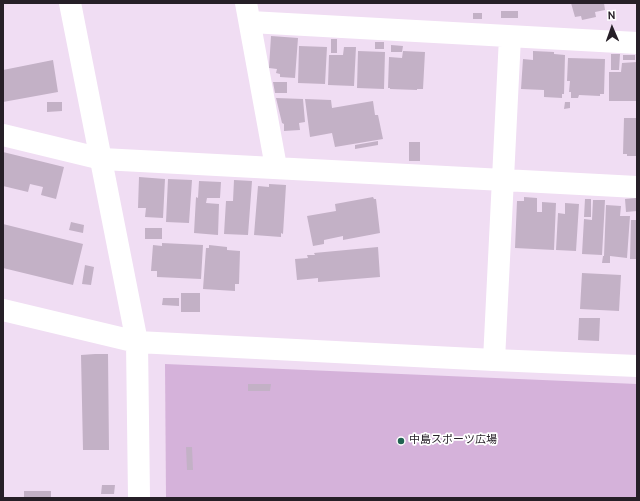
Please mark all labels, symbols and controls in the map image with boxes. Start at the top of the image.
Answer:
north arrow [592,8,632,48]
text: N [607,9,616,23]
place label: 中島スポーツ広場 [409,434,497,448]
marker: 中島スポーツ広場 [396,436,406,446]

